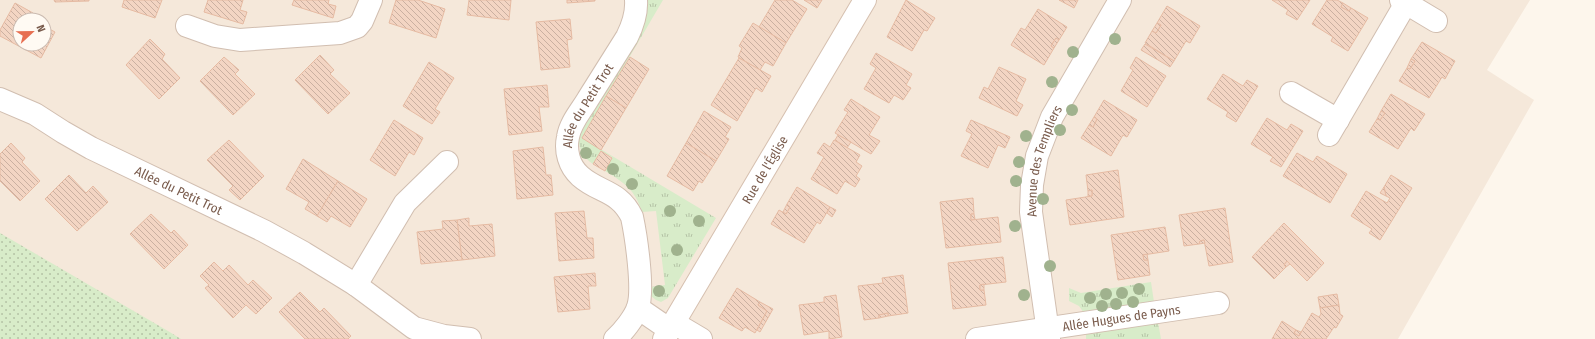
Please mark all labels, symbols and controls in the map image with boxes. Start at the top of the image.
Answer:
north arrow [12,12,52,52]
text: N [34,23,48,34]
street label: Allée du Petit Trot [559,60,616,148]
street label: Avenue des Templiers [1023,102,1065,218]
street label: Rue de l'Église [739,133,790,206]
street label: Allée du Petit Trot [133,163,226,218]
street label: Allée Hugues de Payns [1061,301,1182,334]

